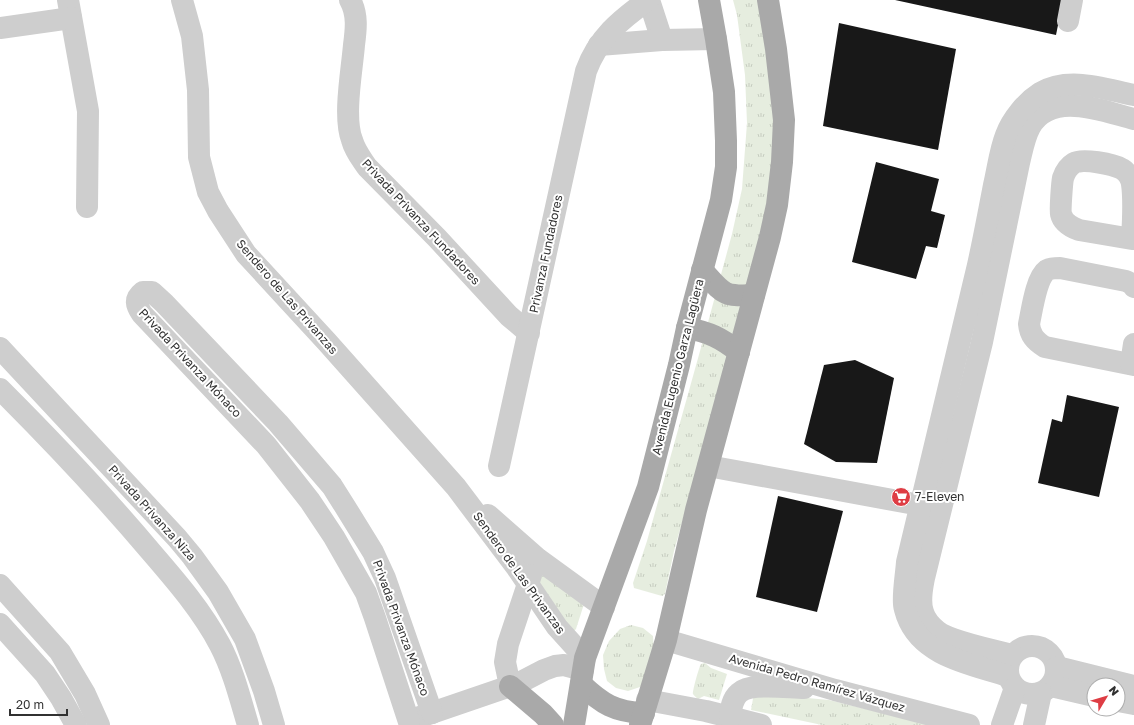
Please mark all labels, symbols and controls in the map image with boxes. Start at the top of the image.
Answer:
street label: Privada Privanza Fundadores [359,156,484,288]
street label: Privanza Fundadores [526,193,565,314]
street label: Sendero de Las Privanzas [233,236,341,357]
street label: Avenida Eugenio Garza Lagüera [648,277,707,456]
street label: Privada Privanza Mónaco [136,305,245,420]
street label: Privada Privanza Niza [105,462,199,564]
supermarket icon: 7-Eleven [890,486,912,508]
place label: 7-Eleven [915,489,965,504]
street label: Sendero de Las Privanzas [470,509,569,637]
street label: Privada Privanza Mónaco [370,558,433,698]
street label: Avenida Pedro Ramírez Vázquez [727,650,907,715]
north arrow [1086,677,1126,717]
text: N [1107,683,1122,698]
scale bar [10,691,67,717]
text: 20 m [16,697,44,712]

